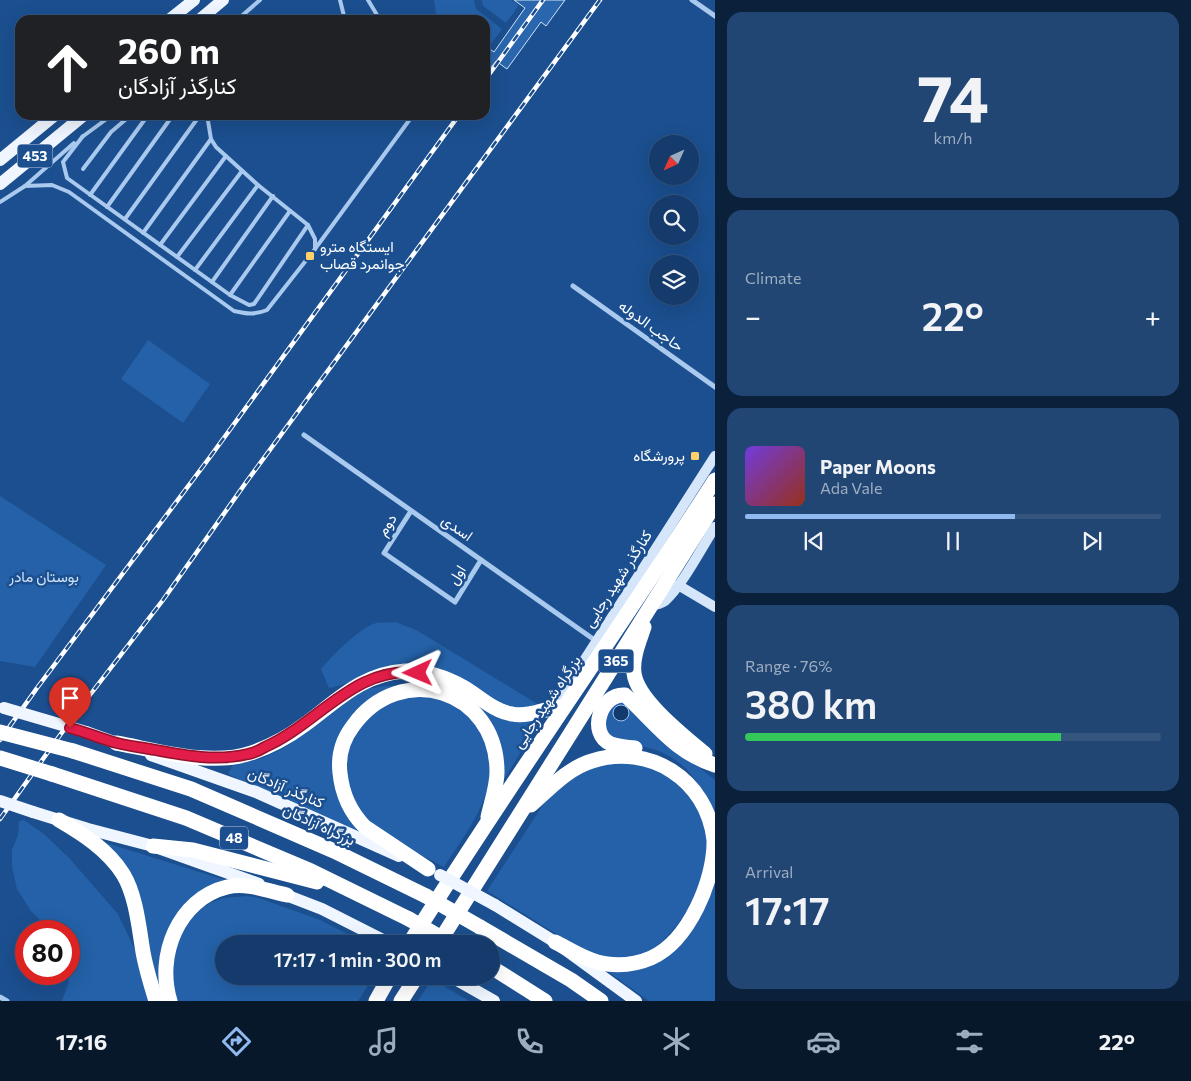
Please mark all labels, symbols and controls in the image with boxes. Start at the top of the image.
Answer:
text: 260 m [118,28,220,71]
icon: ahead [35,35,100,100]
text: 74 [917,56,989,135]
text: کنارگذر آزادگان [118,72,237,99]
text: km/h [934,128,972,147]
north arrow [649,135,699,185]
map controls [649,135,699,305]
road number: 453 [18,144,52,168]
button: search [649,195,699,245]
place label: ایستگاه مترو جوانمرد قصاب [320,237,405,273]
marker: ایستگاه مترو جوانمرد قصاب [304,250,316,262]
button: layers [649,255,699,305]
text: Climate [745,268,801,287]
text: 22° [922,292,984,339]
street label: حاجب الدوله [615,296,687,355]
text: − [745,299,761,333]
text: + [1145,299,1161,333]
place label: پرورشگاه [633,446,685,466]
marker: پرورشگاه [689,450,701,462]
text: Paper Moons [820,455,936,478]
text: Ada Vale [820,478,882,497]
street label: دوم [372,510,402,540]
street label: اسدی [437,510,477,546]
street label: کنارگذر شهید رجایی [579,526,657,631]
icon: previous [800,527,828,555]
icon: pause [939,527,967,555]
icon: next [1078,527,1106,555]
street label: اول [443,561,470,588]
park label: بوستان مادر [8,567,79,586]
position arrow [391,646,443,698]
road number: 365 [598,649,634,672]
street label: بزرگراه شهید رجایی [508,651,586,753]
text: Range · 76% [745,656,832,675]
pin [49,677,91,728]
text: 380 km [745,680,877,727]
icon: arrive [56,684,84,712]
street label: کنارگذر آزادگان [245,763,327,812]
street label: بزرگراه آزادگان [280,800,358,849]
road number: 48 [220,826,248,850]
text: Arrival [745,862,793,881]
text: 17:17 [745,886,830,933]
speed limit sign: 80 [15,920,80,985]
text: 17:17 · 1 min · 300 m [274,948,441,971]
icon: directions [219,1024,254,1059]
icon: music [366,1024,401,1059]
icon: phone [512,1024,547,1059]
icon: climate [659,1024,694,1059]
icon: car [806,1024,841,1059]
icon: filters [952,1024,987,1059]
text: 17:16 [56,1028,107,1055]
text: 22° [1099,1028,1135,1055]

